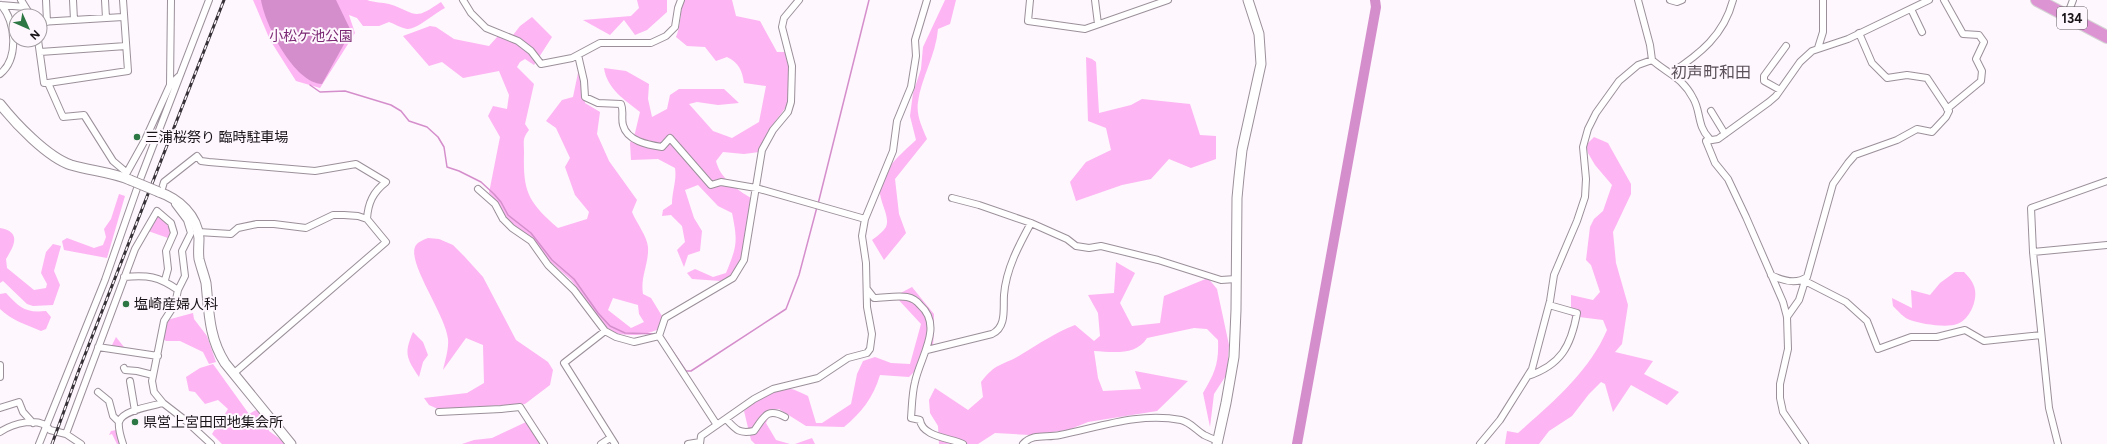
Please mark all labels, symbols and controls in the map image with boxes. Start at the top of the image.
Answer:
road number: 134 [2057,7,2087,29]
north arrow [8,8,48,48]
text: N [27,27,42,42]
park label: 小松ケ池公園 [269,28,353,45]
district label: 初声町和田 [1671,63,1751,82]
place label: 三浦桜祭り 臨時駐車場 [145,129,288,146]
marker: 三浦桜祭り 臨時駐車場 [132,132,142,142]
place label: 塩崎産婦人科 [134,296,218,313]
marker: 塩崎産婦人科 [121,299,131,309]
place label: 県営上宮田団地集会所 [143,414,283,431]
marker: 県営上宮田団地集会所 [130,417,140,427]

